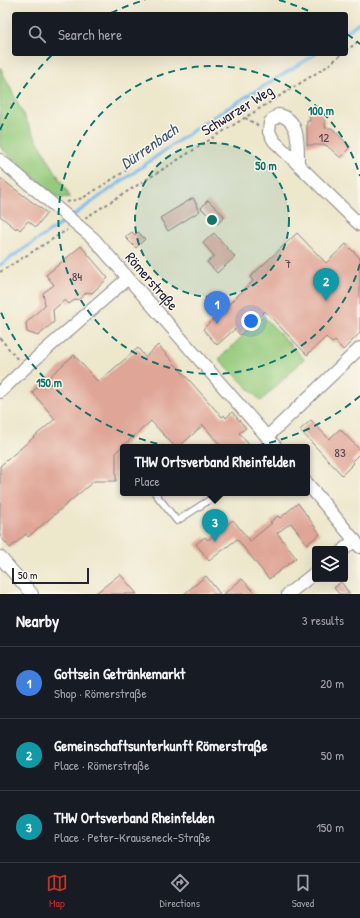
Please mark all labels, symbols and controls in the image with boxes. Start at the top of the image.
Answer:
search box [12,12,348,56]
icon: search [26,23,48,45]
text: Search here [58,24,122,45]
street label: Schwarzer Weg [197,79,277,140]
text: 100 m [308,102,334,119]
water label: Dürrenbach [116,117,183,174]
house number: 12 [319,128,329,146]
text: 50 m [255,157,277,174]
centre of rings [205,213,219,227]
street label: Römerstraße [121,247,183,315]
house number: 7 [285,254,291,272]
house number: 84 [72,267,82,285]
pin: 2 [313,268,339,301]
pin: 1 [204,291,230,324]
your location [241,311,261,331]
text: 150 m [36,374,62,391]
house number: 83 [334,443,346,461]
popup [120,444,310,496]
text: THW Ortsverband Rheinfelden [135,451,295,472]
text: Place [135,472,160,490]
pin: 3 [202,509,228,542]
map controls [312,546,348,582]
button: layers [312,546,348,582]
scale bar [12,566,89,585]
text: 50 m [18,568,38,582]
text: Nearby [16,609,59,632]
text: 3 results [302,611,344,629]
text: Gottsein Getränkemarkt [54,663,185,684]
text: 1 [27,674,31,692]
text: 20 m [320,674,344,692]
text: Shop · Römerstraße [54,684,147,702]
text: Gemeinschaftsunterkunft Römerstraße [54,735,268,756]
text: 2 [26,746,32,764]
text: 50 m [321,746,344,764]
text: Place · Römerstraße [54,756,149,774]
text: THW Ortsverband Rheinfelden [54,807,215,828]
text: 3 [26,818,32,836]
text: 150 m [316,818,344,836]
text: Place · Peter-Krauseneck-Straße [54,828,211,846]
tab: Map [46,872,68,910]
tab: Directions [160,872,200,910]
tab: Saved [292,872,314,910]

